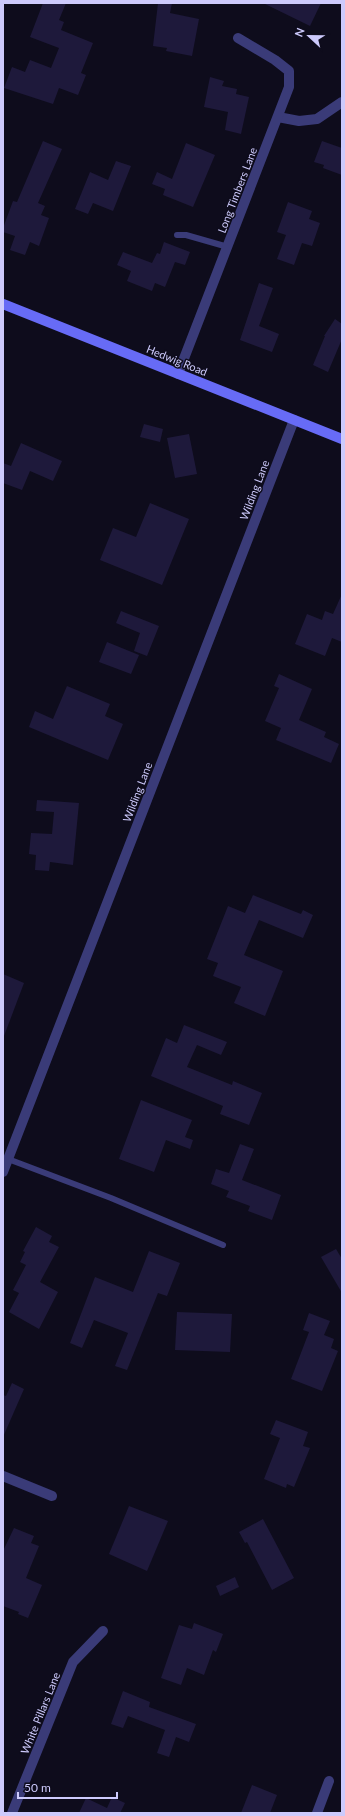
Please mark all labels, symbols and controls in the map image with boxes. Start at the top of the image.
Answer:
north arrow [289,16,329,56]
text: N [292,26,307,38]
street label: Long Timbers Lane [215,145,259,235]
street label: Hedwig Road [145,342,209,378]
street label: Wilding Lane [237,458,271,522]
street label: Wilding Lane [120,760,154,824]
street label: White Pillars Lane [18,1670,62,1756]
scale bar [18,1774,117,1800]
text: 50 m [24,1780,51,1795]

